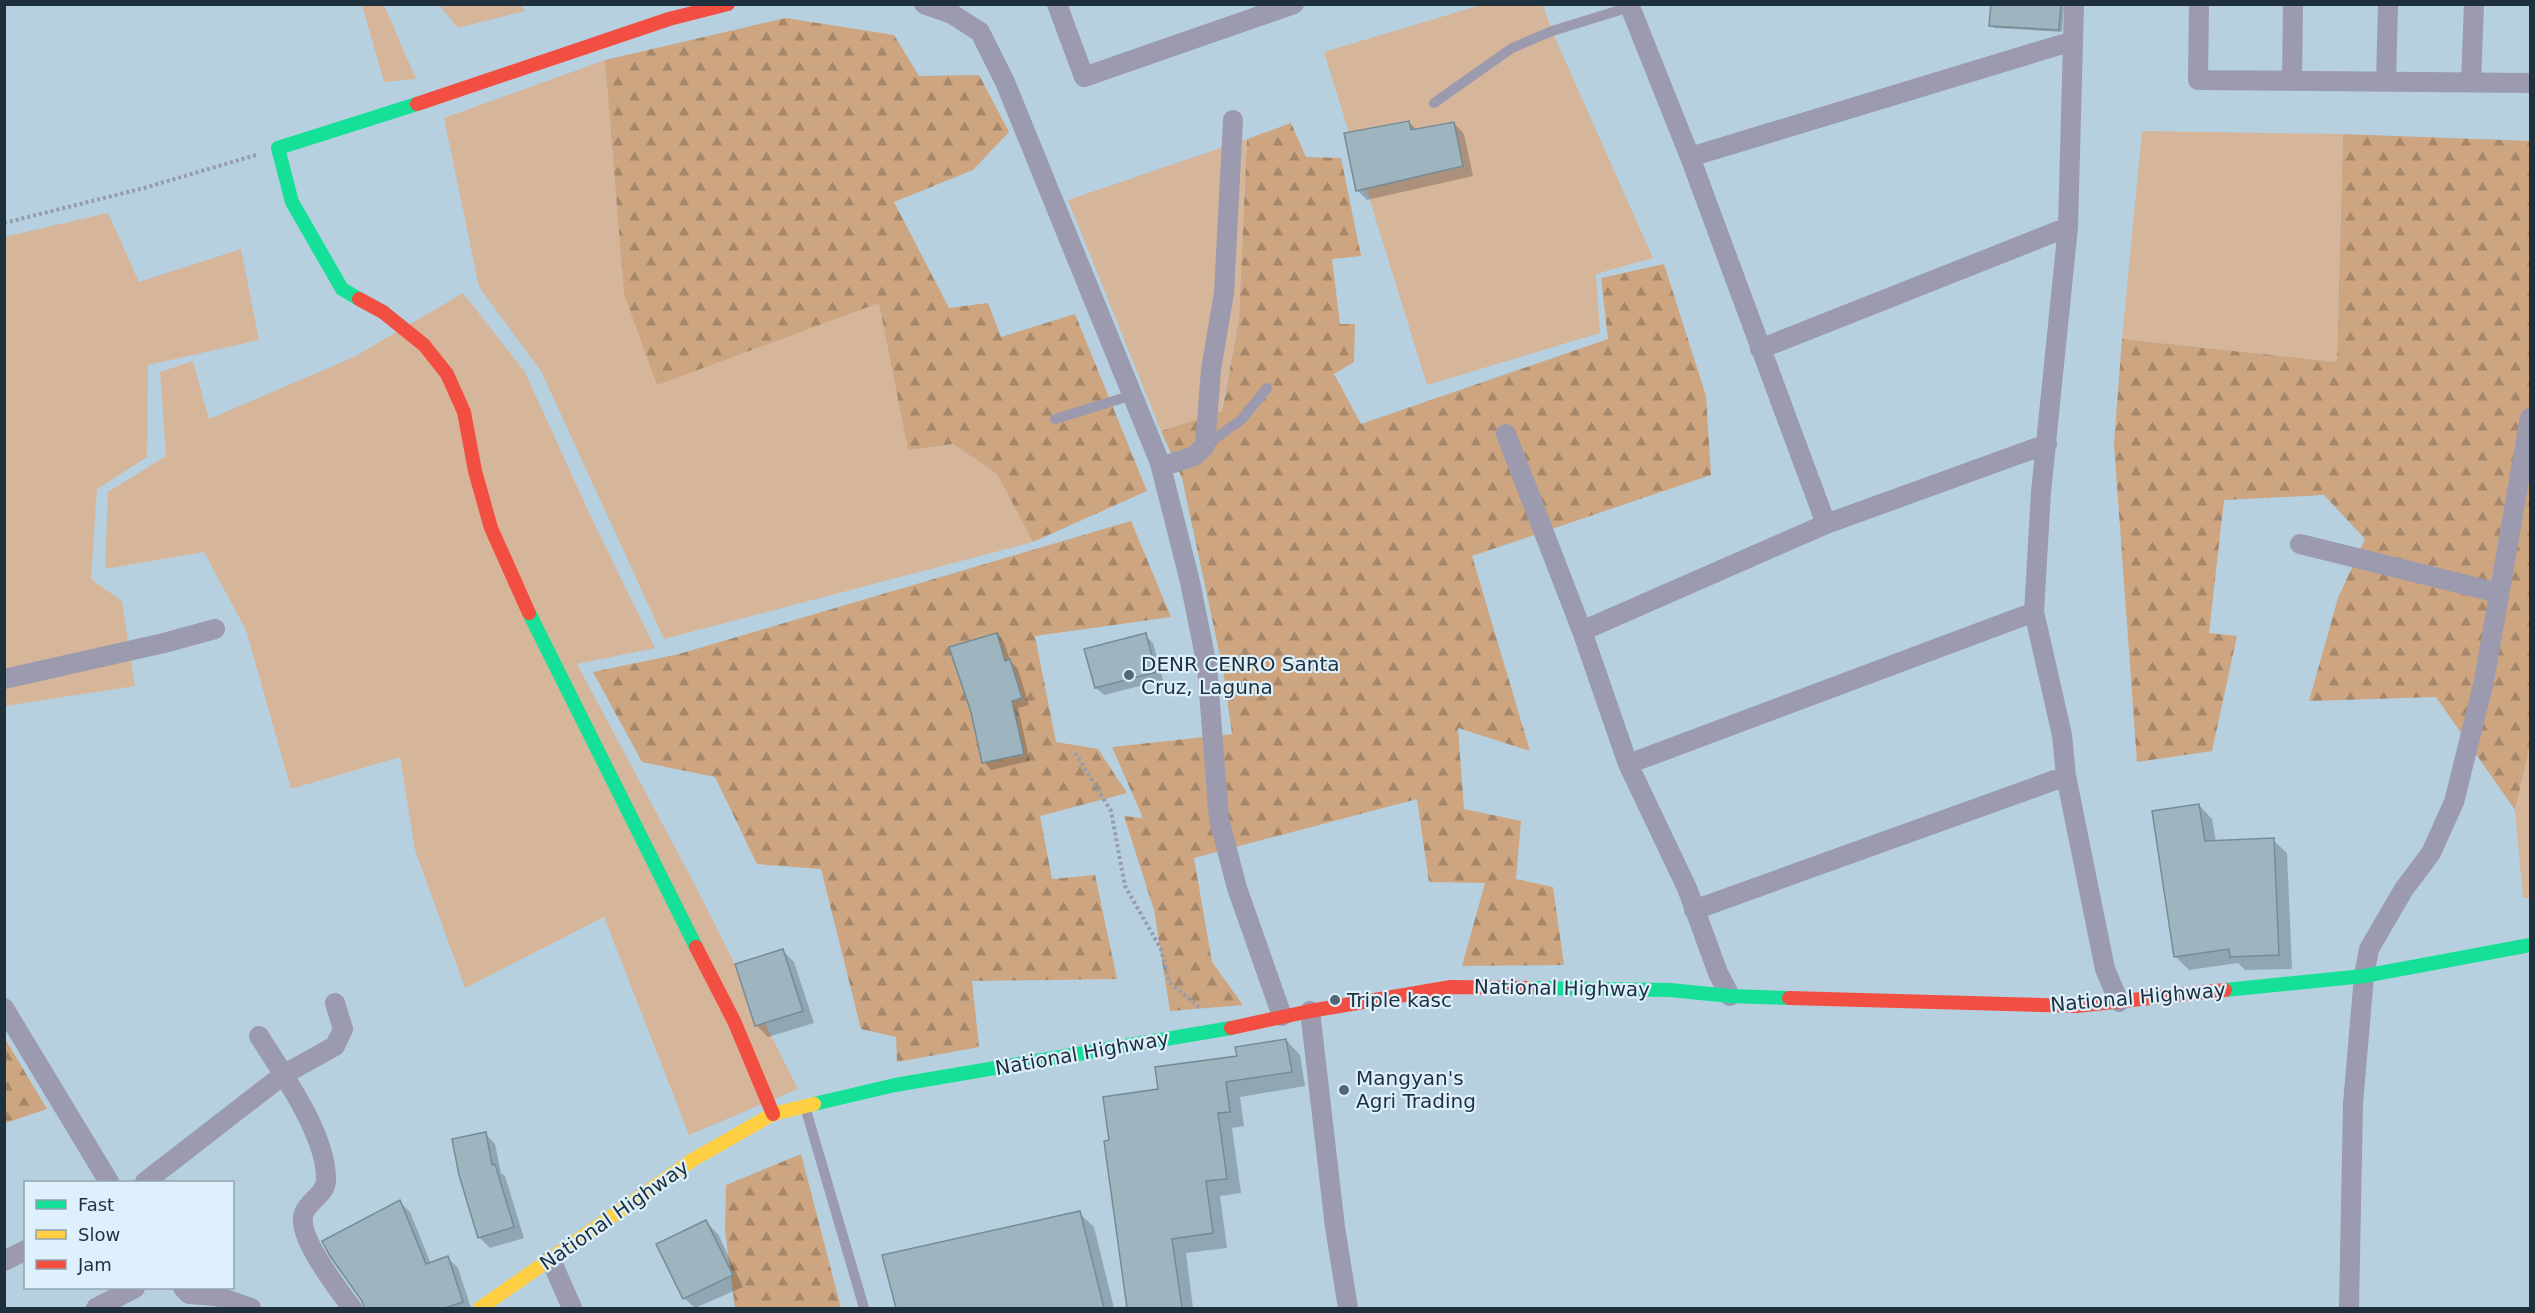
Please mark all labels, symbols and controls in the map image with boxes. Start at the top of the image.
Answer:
place label: DENR CENRO Santa Cruz, Laguna [1141,652,1340,699]
marker: DENR CENRO Santa Cruz, Laguna [1122,668,1136,682]
street label: National Highway [1474,974,1650,1002]
street label: National Highway [2049,977,2227,1017]
place label: Triple kasc [1346,988,1452,1012]
marker: Triple kasc [1328,993,1342,1007]
street label: National Highway [993,1026,1171,1080]
place label: Mangyan's Agri Trading [1356,1066,1476,1113]
marker: Mangyan's Agri Trading [1337,1083,1351,1097]
street label: National Highway [535,1155,693,1275]
legend [24,1181,234,1289]
text: Fast [78,1194,114,1215]
text: Slow [78,1224,120,1245]
text: Jam [77,1254,112,1275]

